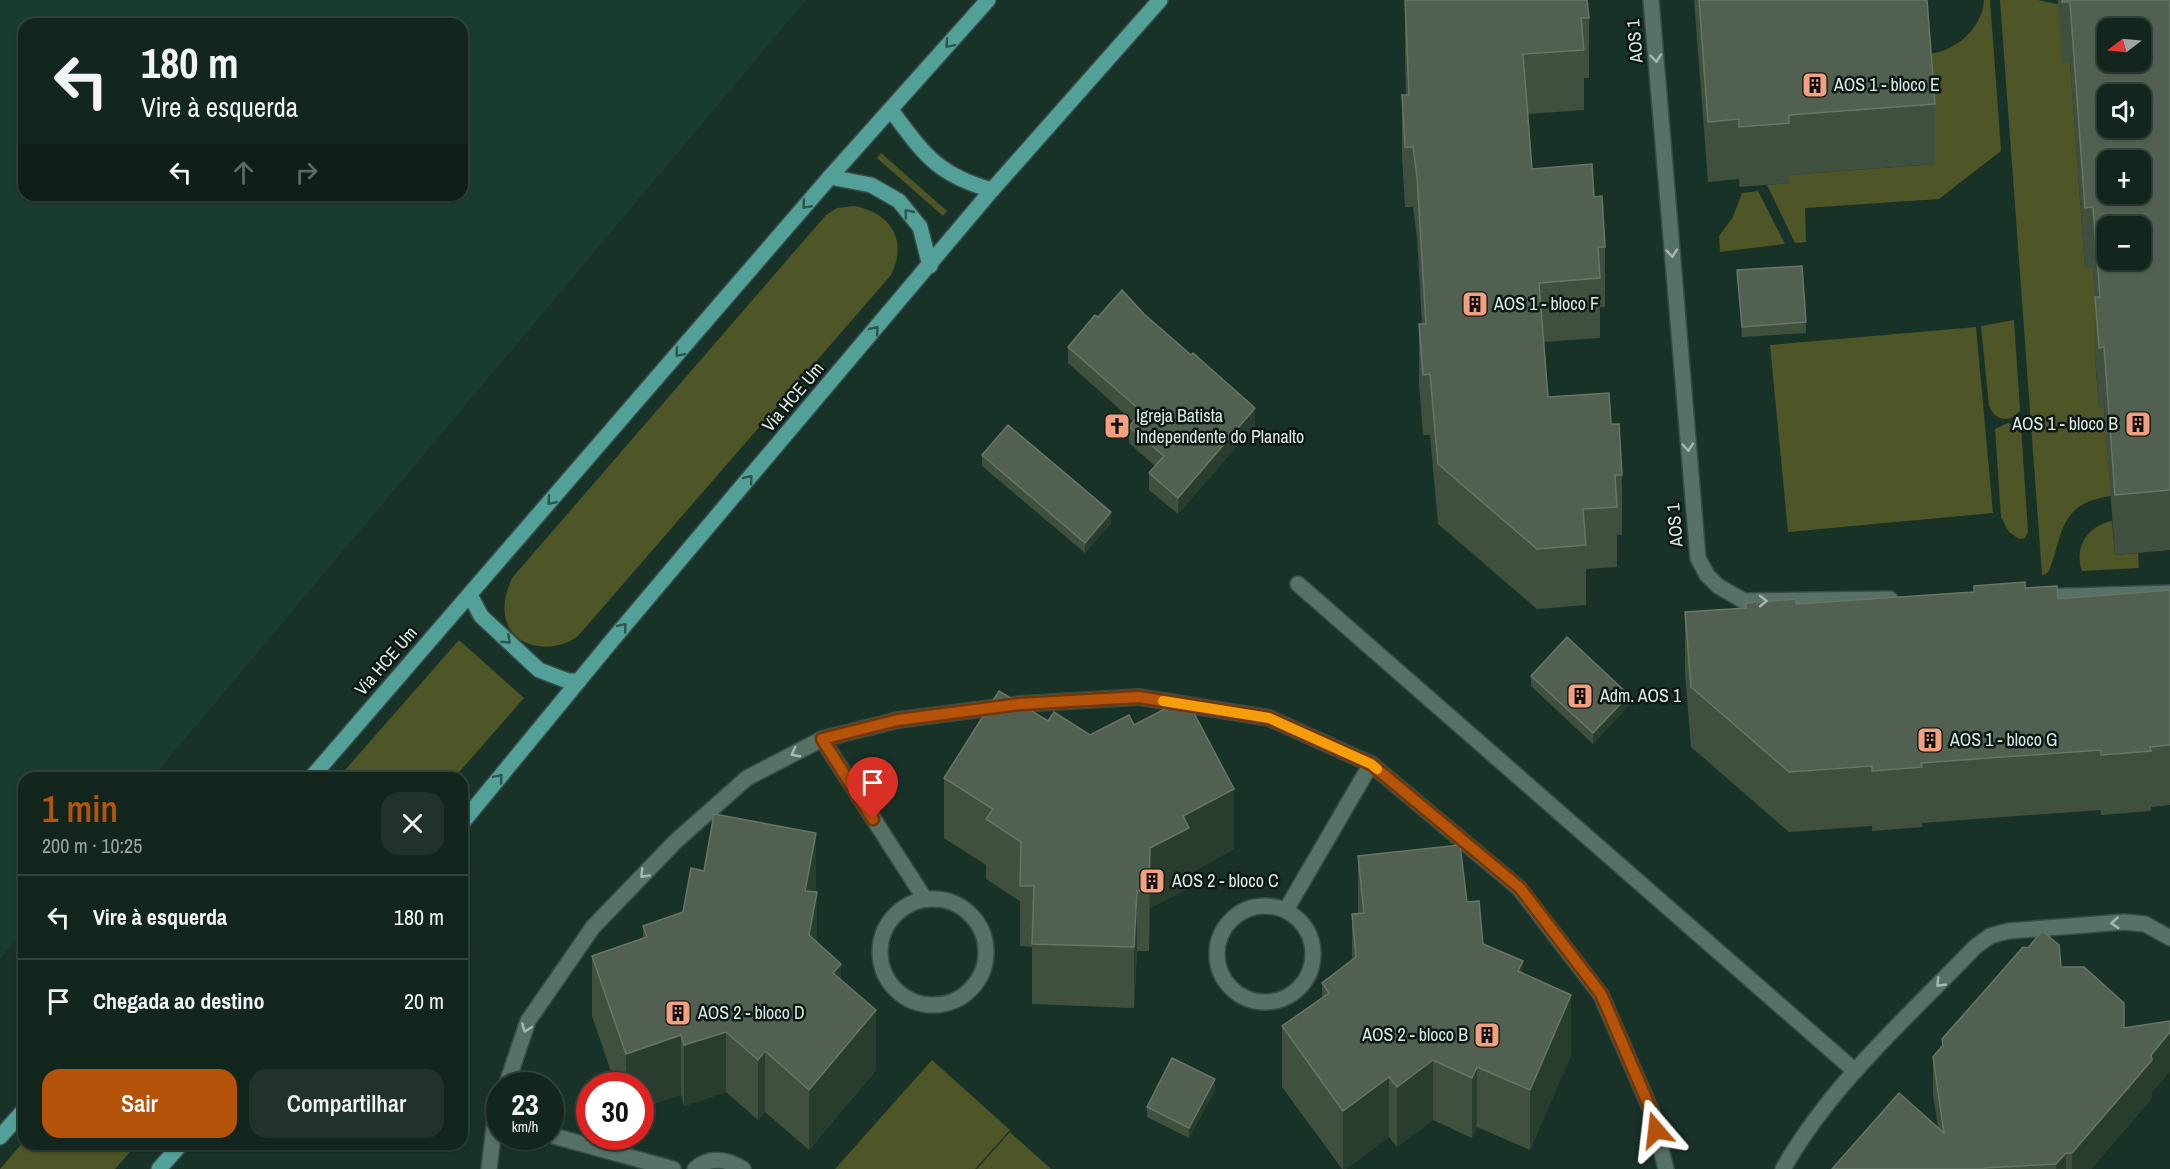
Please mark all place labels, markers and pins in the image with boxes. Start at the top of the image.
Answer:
building icon: AOS 1 - bloco E [1800,70,1830,100]
place label: AOS 1 - bloco E [1833,72,1940,97]
building icon: AOS 1 - bloco F [1460,289,1490,319]
place label: AOS 1 - bloco F [1493,291,1599,316]
place label: Igreja Batista Independente do Planalto [1136,403,1304,449]
building icon: AOS 1 - bloco B [2123,409,2153,439]
church icon: Igreja Batista Independente do Planalto [1102,411,1132,441]
place label: AOS 1 - bloco B [2011,411,2118,436]
building icon: Adm. AOS 1 [1565,681,1595,711]
place label: Adm. AOS 1 [1599,683,1682,708]
building icon: AOS 1 - bloco G [1915,725,1945,755]
place label: AOS 1 - bloco G [1949,727,2057,752]
pin [847,757,898,819]
building icon: AOS 2 - bloco C [1137,866,1167,896]
place label: AOS 2 - bloco C [1171,868,1279,893]
building icon: AOS 2 - bloco D [663,998,693,1028]
place label: AOS 2 - bloco D [697,1000,805,1025]
building icon: AOS 2 - bloco B [1472,1020,1502,1050]
place label: AOS 2 - bloco B [1361,1022,1468,1047]

